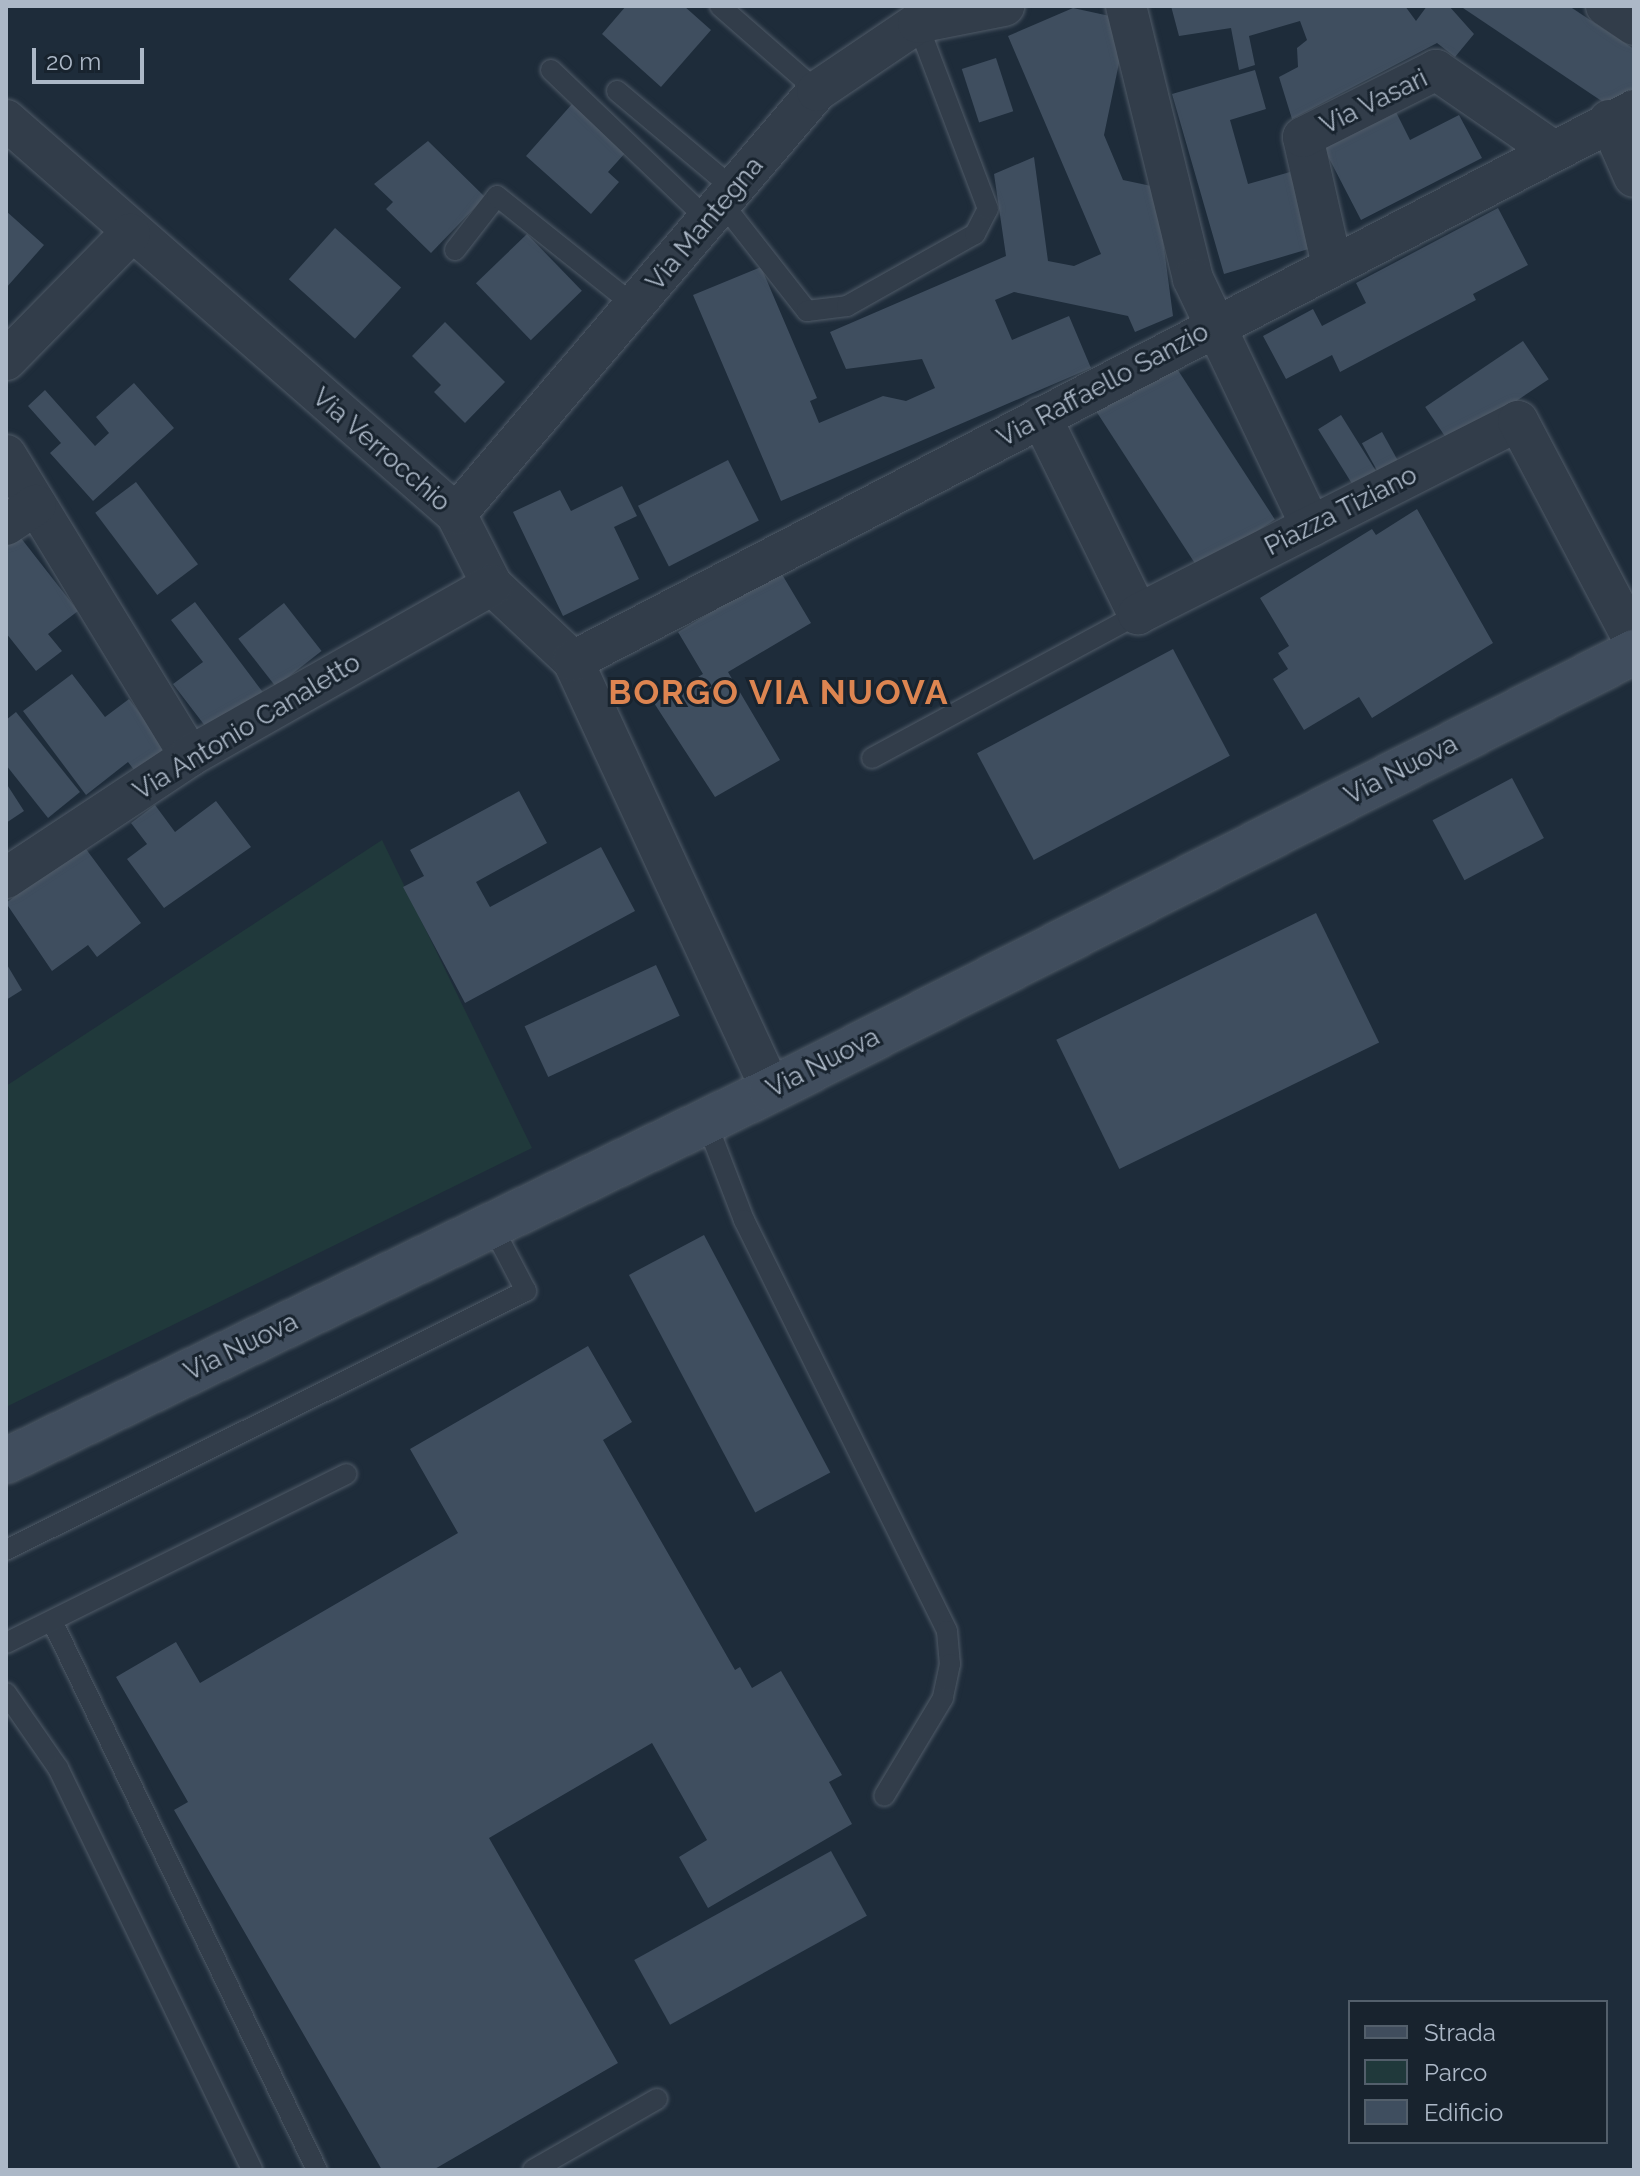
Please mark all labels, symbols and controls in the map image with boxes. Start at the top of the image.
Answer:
scale bar [36,32,148,82]
text: 20 m [46,47,101,76]
street label: Via Vasari [1315,63,1433,141]
street label: Via Mantegna [640,151,770,297]
street label: Via Raffaello Sanzio [992,316,1214,454]
street label: Via Verrocchio [305,381,457,519]
street label: Piazza Tiziano [1259,459,1423,563]
street label: Via Antonio Canaletto [128,647,366,807]
district label: BORGO VIA NUOVA [607,673,951,713]
street label: Via Nuova [1339,728,1463,812]
street label: Via Nuova [761,1021,885,1105]
street label: Via Nuova [179,1306,303,1388]
legend [1348,2000,1608,2144]
text: Strada [1424,2018,1496,2047]
text: Parco [1424,2058,1487,2087]
text: Edificio [1424,2098,1503,2127]

